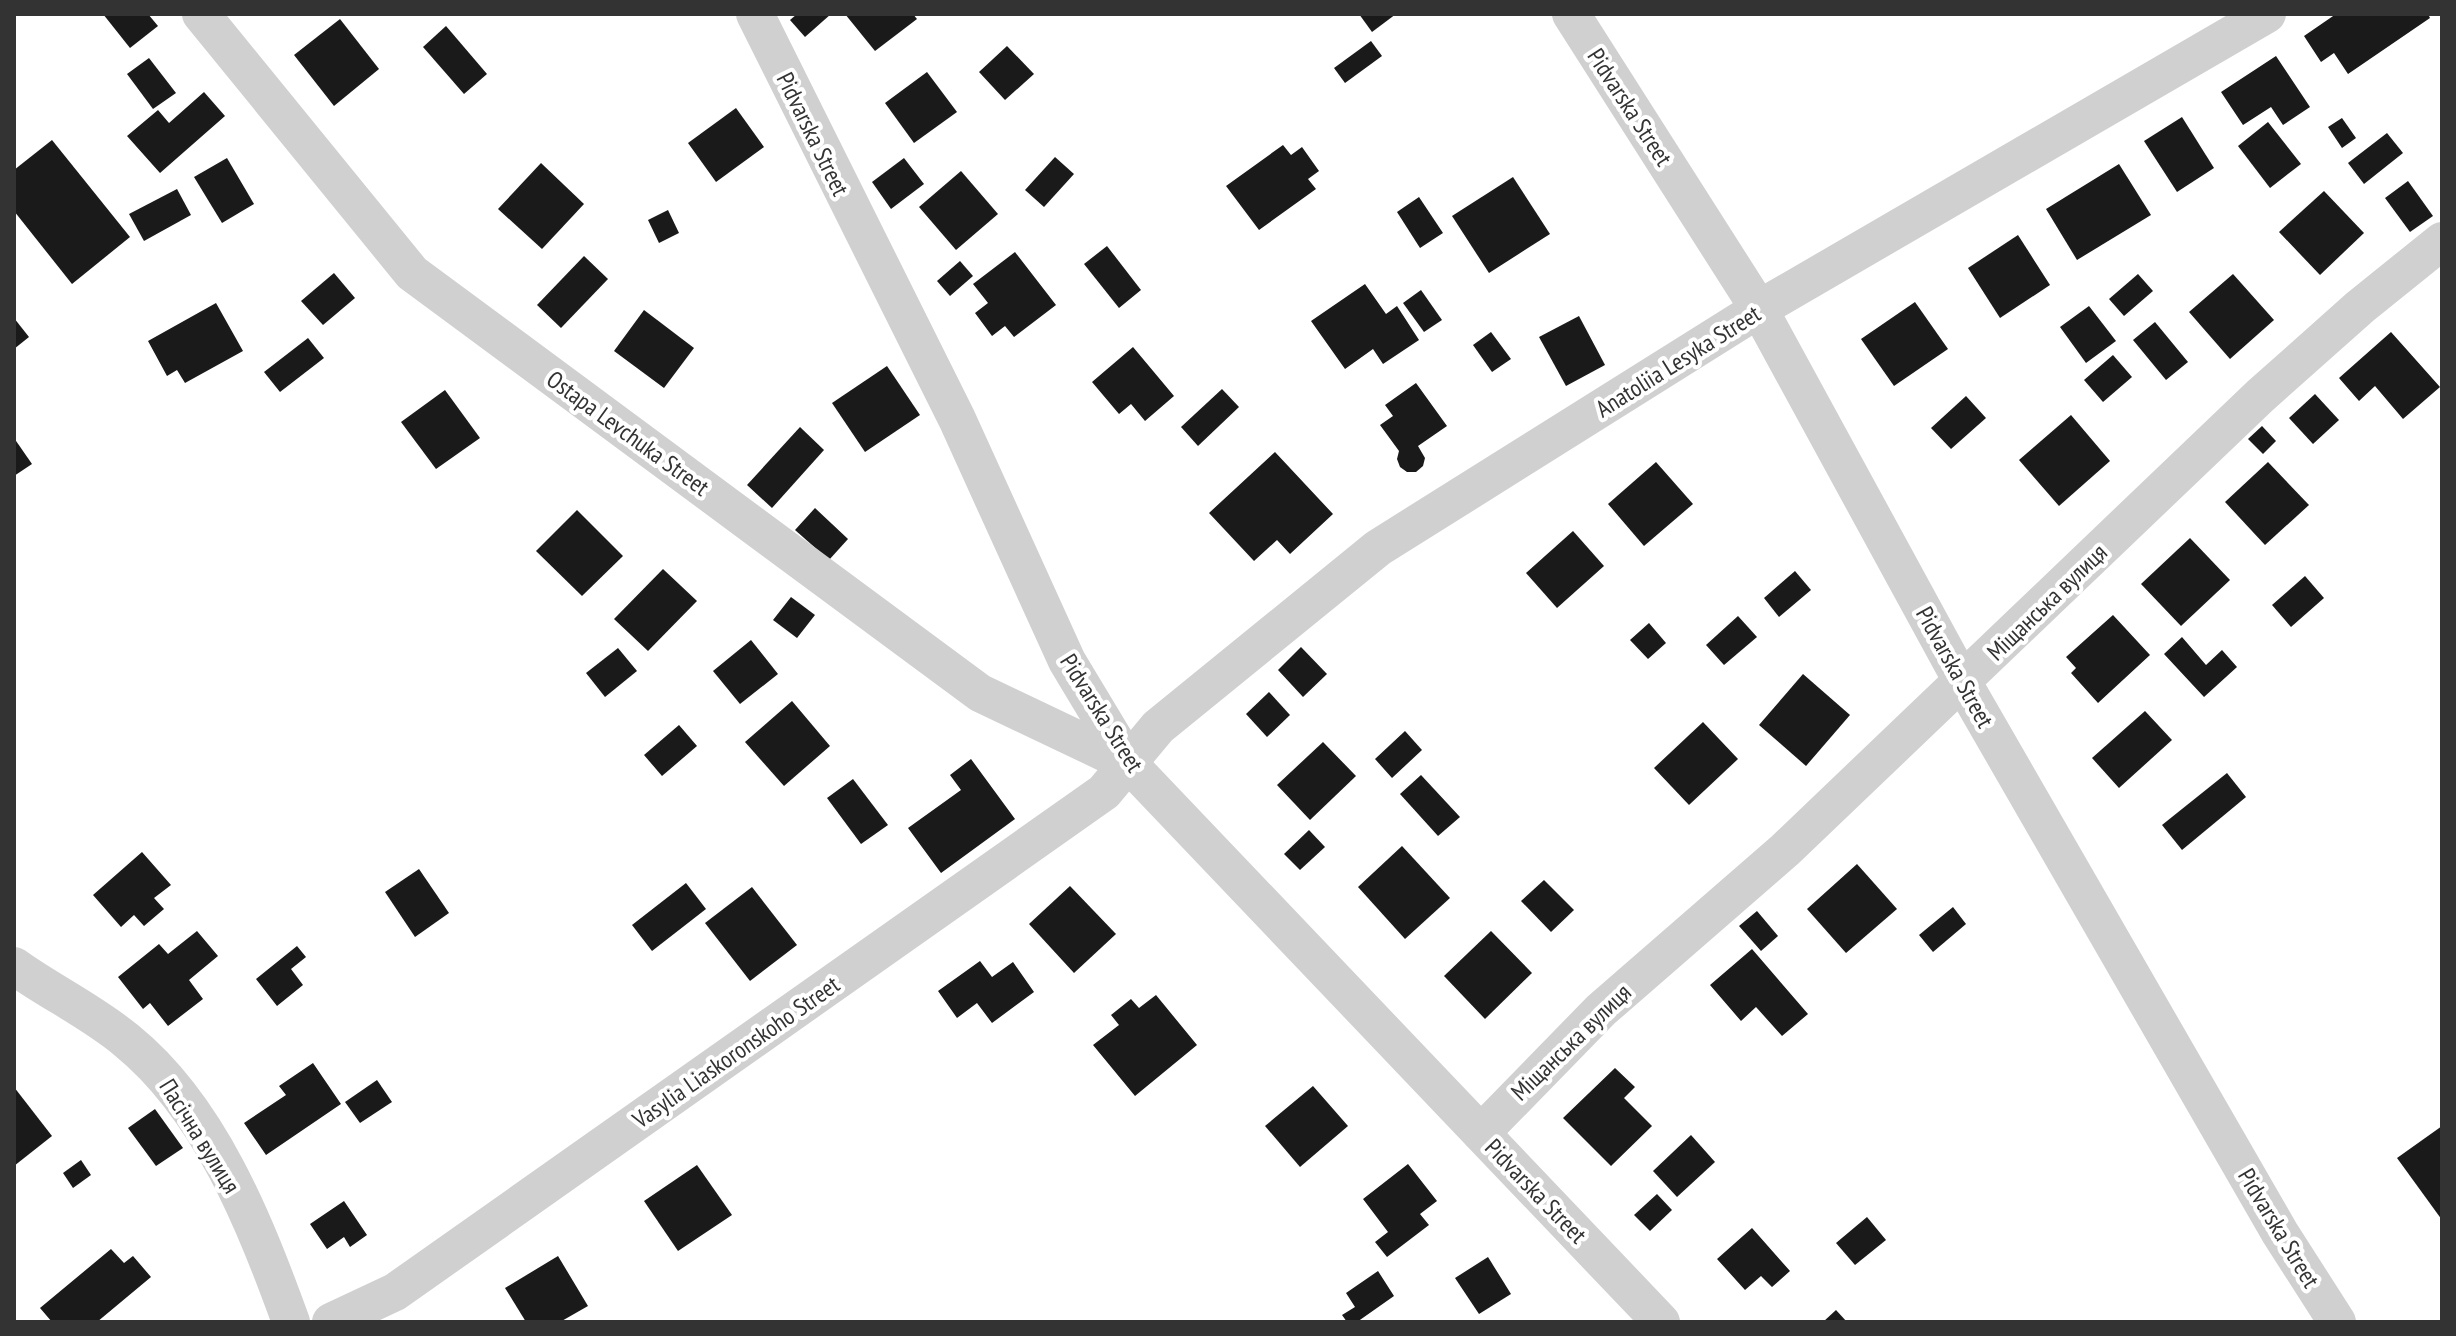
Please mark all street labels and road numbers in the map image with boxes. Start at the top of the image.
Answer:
street label: Pidvarska Street [1581,42,1680,172]
street label: Pidvarska Street [770,67,856,201]
street label: Anatoliia Lesyka Street [1590,298,1767,424]
street label: Ostapa Levchuka Street [541,364,716,503]
street label: Міщанська вулиця [1980,537,2114,667]
street label: Pidvarska Street [1909,601,2001,733]
street label: Pidvarska Street [1053,648,1151,778]
street label: Vasylia Liaskoronskoho Street [626,969,846,1136]
street label: Міщанська вулиця [1504,977,1638,1107]
street label: Пасічна вулиця [153,1073,247,1199]
street label: Pidvarska Street [1478,1132,1594,1250]
street label: Pidvarska Street [2231,1163,2327,1294]

